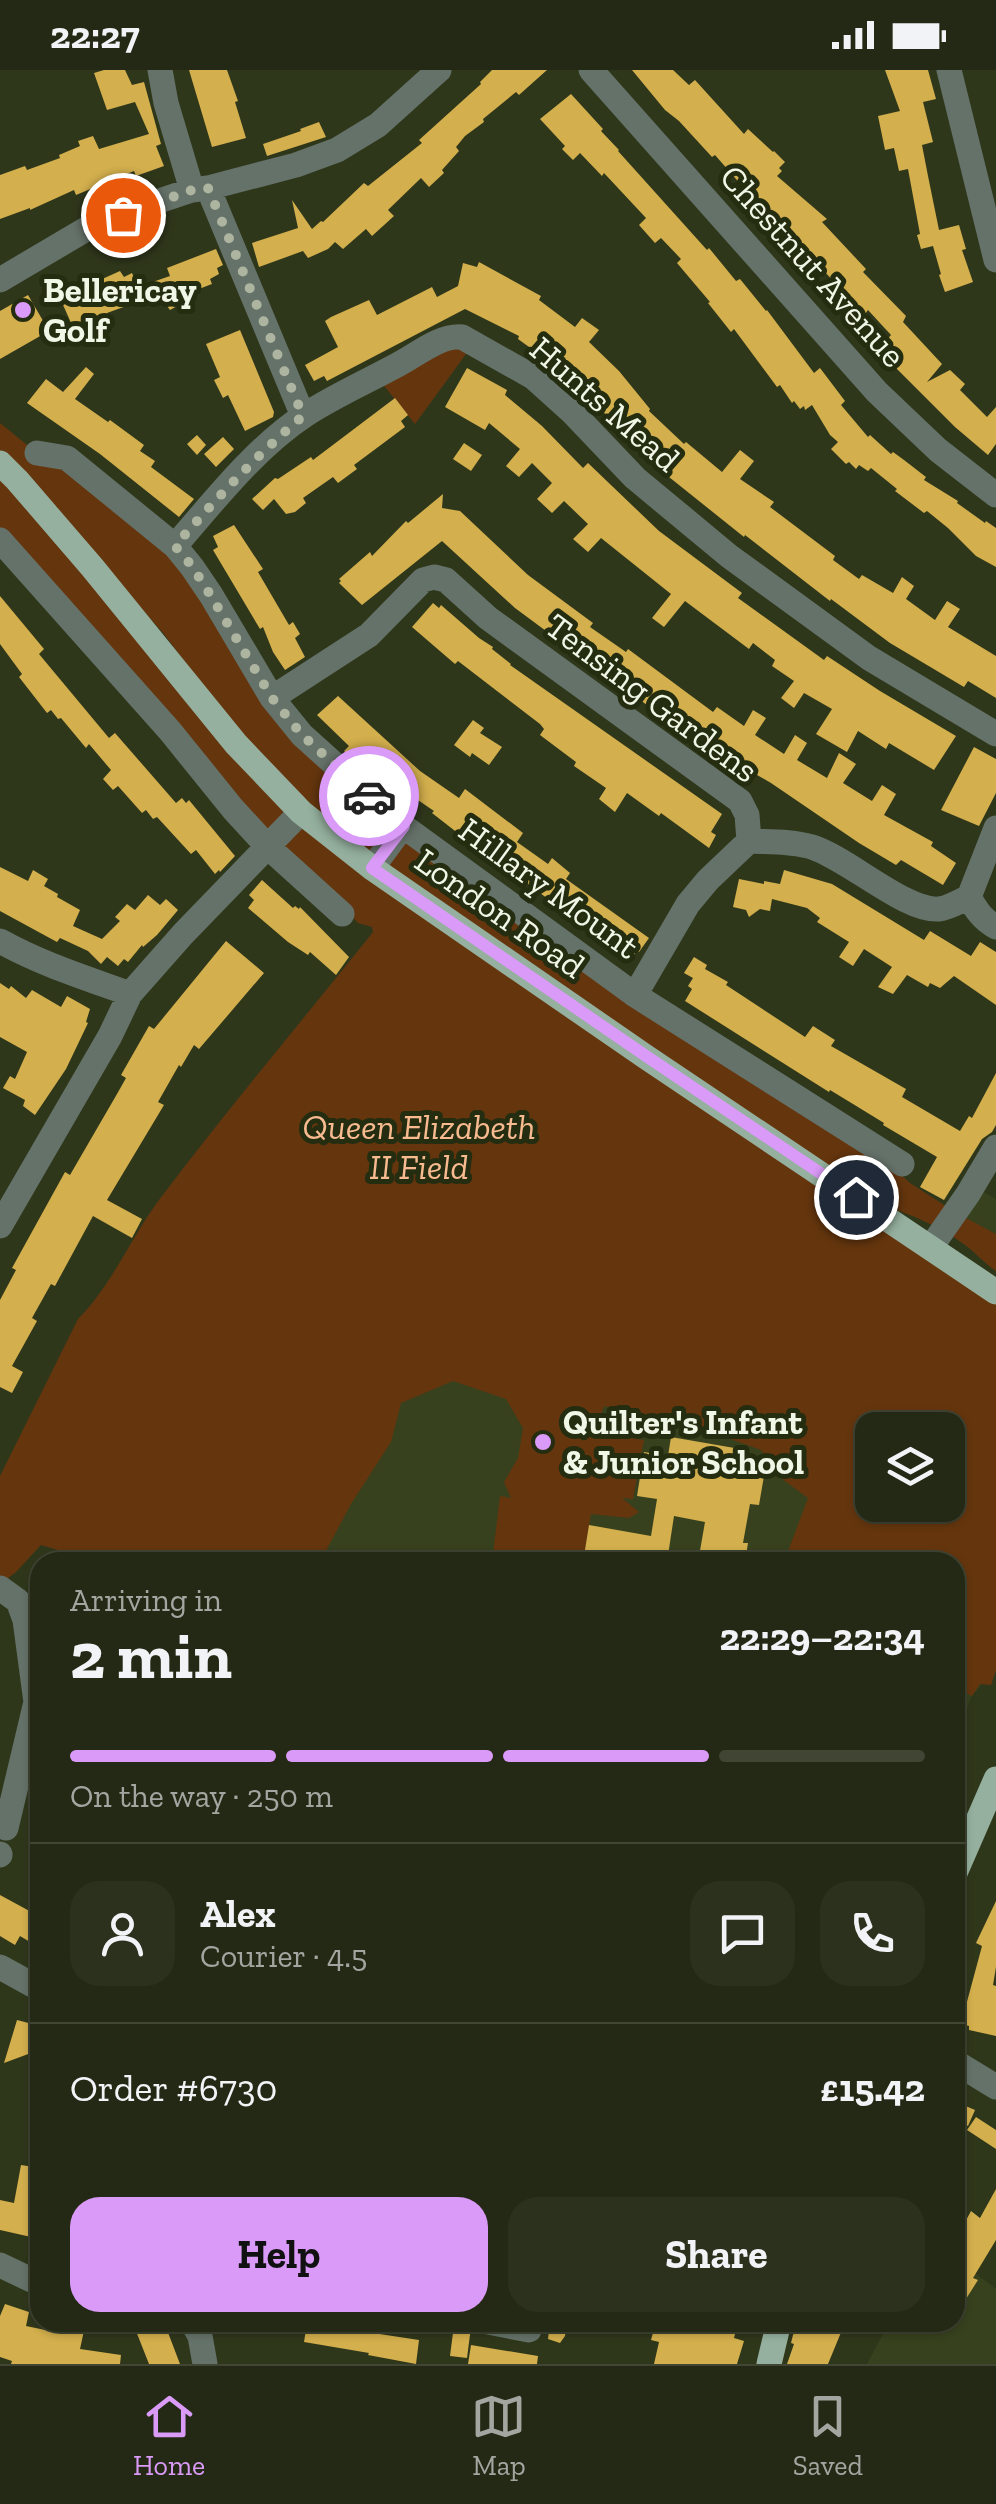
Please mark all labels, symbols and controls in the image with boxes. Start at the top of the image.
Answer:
text: 22:27 [50,12,139,58]
street label: Chestnut Avenue [711,156,915,376]
pin [81,173,166,258]
icon: bag [96,188,151,243]
place label: Bellericay Golf [43,269,197,351]
marker: Bellericay Golf [12,299,34,321]
street label: Hunts Mead [522,328,688,480]
street label: Tensing Gardens [537,604,767,792]
courier [319,746,419,846]
icon: car [342,769,397,824]
street label: Hillary Mount [451,809,647,967]
street label: London Road [407,839,593,987]
park label: Queen Elizabeth II Field [302,1106,536,1188]
pin [814,1155,899,1240]
icon: home [829,1170,884,1225]
place label: Quilter's Infant & Junior School [563,1401,804,1483]
map controls [855,1412,965,1522]
button: layers [855,1412,965,1522]
marker: Quilter's Infant & Junior School [532,1431,554,1453]
text: Arriving in [70,1581,222,1619]
text: 22:29–22:34 [719,1614,925,1660]
text: 2 min [70,1617,232,1695]
text: On the way · 250 m [70,1777,333,1815]
button: person [70,1881,175,1986]
button: chat [690,1881,795,1986]
button: phone [820,1881,925,1986]
text: Alex [200,1891,276,1937]
text: Courier · 4.5 [200,1937,367,1975]
text: Order #6730 [70,2065,277,2111]
text: £15.42 [820,2065,925,2111]
button: Help [70,2197,488,2312]
button: Share [508,2197,925,2312]
tab: Home [133,2389,205,2482]
tab: Map [471,2389,526,2482]
tab: Saved [793,2389,863,2482]

